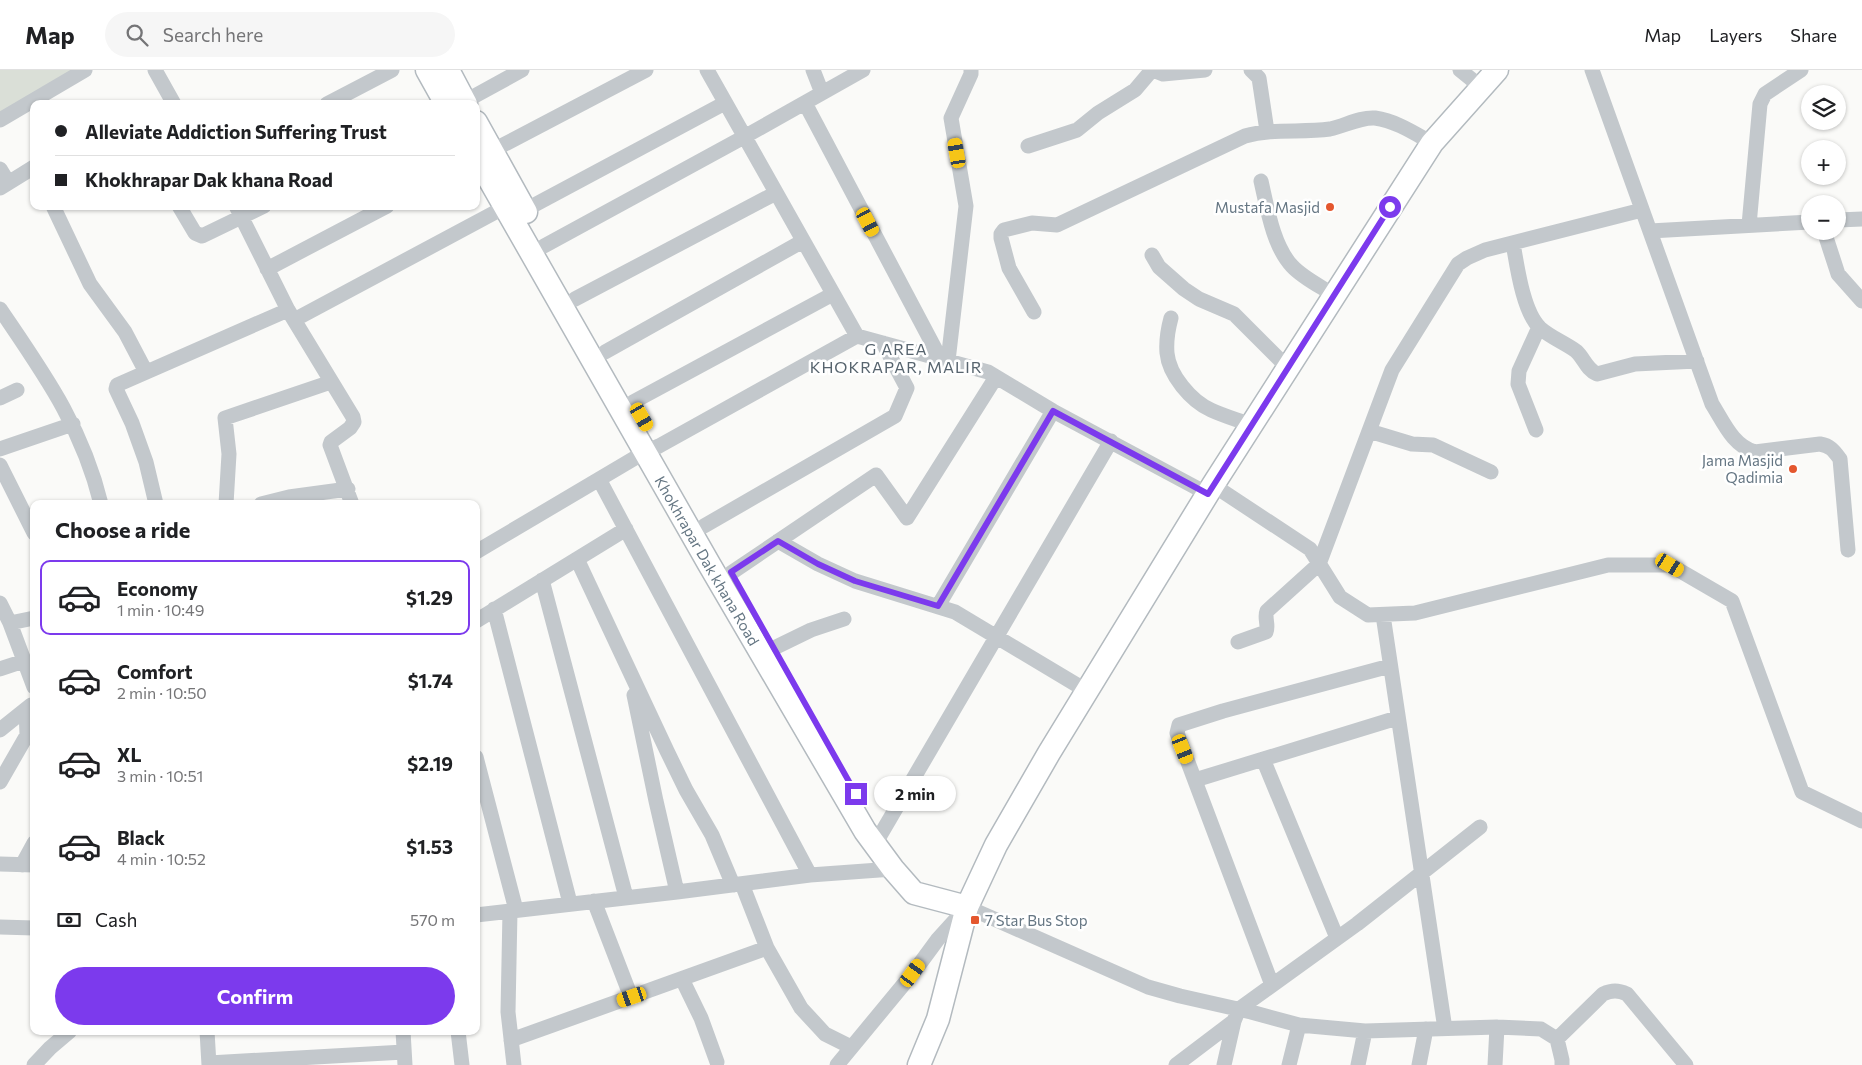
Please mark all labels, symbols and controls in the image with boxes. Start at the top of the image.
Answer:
search box [105,12,455,57]
text: Map [25,20,75,49]
icon: search [123,21,151,49]
text: Search here [163,23,263,46]
text: Map [1644,24,1681,46]
text: Layers [1709,24,1762,46]
text: Share [1790,24,1837,46]
map controls [1801,85,1846,240]
button: layers [1801,85,1846,130]
text: Alleviate Addiction Suffering Trust [85,120,387,143]
car [947,137,966,169]
button: + [1801,140,1846,185]
text: Khokhrapar Dak khana Road [85,168,333,191]
button: − [1801,195,1846,240]
route start [1379,196,1401,218]
place label: Mustafa Masjid [1215,198,1320,216]
marker: Mustafa Masjid [1324,201,1336,213]
car [854,205,881,239]
district label: G AREA KHOKRAPAR, MALIR [810,339,982,376]
car [628,400,655,434]
place label: Jama Masjid Qadimia [1702,451,1783,486]
marker: Jama Masjid Qadimia [1787,463,1799,475]
street label: Khokhrapar Dak khana Road [652,473,763,648]
text: Choose a ride [55,516,190,543]
car [1653,551,1686,579]
icon: car [57,575,102,620]
text: Economy [117,577,198,600]
text: $1.29 [406,586,453,609]
text: 1 min · 10:49 [117,600,204,619]
icon: car [57,658,102,703]
text: Comfort [117,660,193,683]
text: $1.74 [408,669,453,692]
text: 2 min · 10:50 [117,683,207,702]
car [1170,732,1195,766]
icon: car [57,741,102,786]
text: XL [117,743,142,766]
text: $2.19 [407,752,453,775]
text: 3 min · 10:51 [117,766,203,785]
callout: 2 min [874,776,956,812]
route end [845,783,867,805]
text: 2 min [895,784,935,803]
icon: car [57,824,102,869]
text: Black [117,826,165,849]
text: $1.53 [406,835,453,858]
text: 4 min · 10:52 [117,849,206,868]
icon: cash [55,906,83,934]
text: Cash [95,908,137,931]
text: 570 m [410,910,455,929]
place label: 7 Star Bus Stop [985,911,1088,929]
marker: 7 Star Bus Stop [969,914,981,926]
car [898,956,927,990]
button: Confirm [55,967,455,1025]
car [615,985,648,1009]

